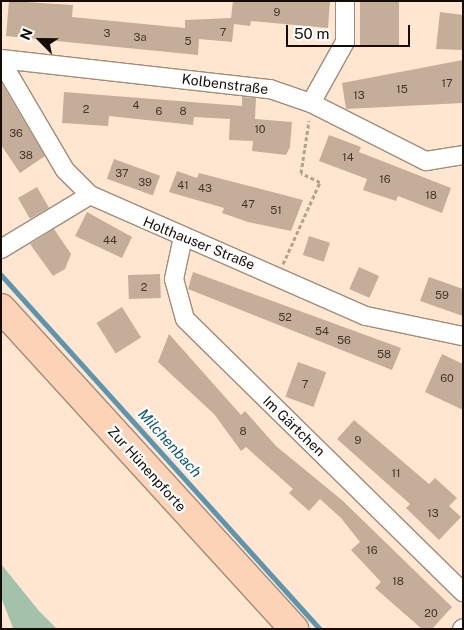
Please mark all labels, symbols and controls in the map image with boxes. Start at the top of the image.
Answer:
house number: 9 [274,5,280,19]
north arrow [15,15,65,65]
scale bar [289,15,413,47]
house number: 7 [220,25,226,39]
text: 50 m [294,25,329,42]
text: N [17,26,36,42]
house number: 3 [104,26,110,40]
house number: 3a [133,30,147,44]
house number: 5 [184,34,192,48]
street label: Kolbenstraße [181,70,269,98]
house number: 17 [441,76,453,90]
house number: 15 [396,82,408,96]
house number: 13 [353,88,365,102]
house number: 4 [133,98,139,112]
house number: 2 [83,102,89,116]
house number: 6 [156,104,162,118]
house number: 8 [179,104,187,118]
house number: 10 [254,122,266,136]
house number: 36 [9,126,23,140]
house number: 38 [19,148,33,162]
house number: 14 [342,150,354,164]
house number: 37 [115,166,129,180]
house number: 16 [379,172,391,186]
house number: 39 [138,175,152,189]
house number: 41 [177,178,189,192]
house number: 43 [198,181,212,195]
house number: 18 [425,188,437,202]
house number: 47 [241,197,255,211]
house number: 51 [270,203,282,217]
street label: Holthauser Straße [141,213,257,273]
house number: 44 [103,233,117,247]
house number: 2 [141,280,147,294]
house number: 59 [435,288,449,302]
house number: 52 [278,310,292,324]
house number: 54 [315,324,329,338]
house number: 56 [337,333,351,347]
house number: 58 [377,347,391,361]
house number: 60 [440,371,454,385]
house number: 7 [302,377,308,391]
street label: Im Gärtchen [260,392,328,460]
water label: Milchenbach [134,405,206,481]
street label: Zur Hünenpforte [104,423,190,515]
house number: 8 [239,424,247,438]
house number: 9 [355,433,361,447]
house number: 11 [392,466,400,480]
house number: 13 [427,506,439,520]
house number: 16 [366,543,378,557]
house number: 18 [392,574,404,588]
house number: 20 [424,606,438,620]

